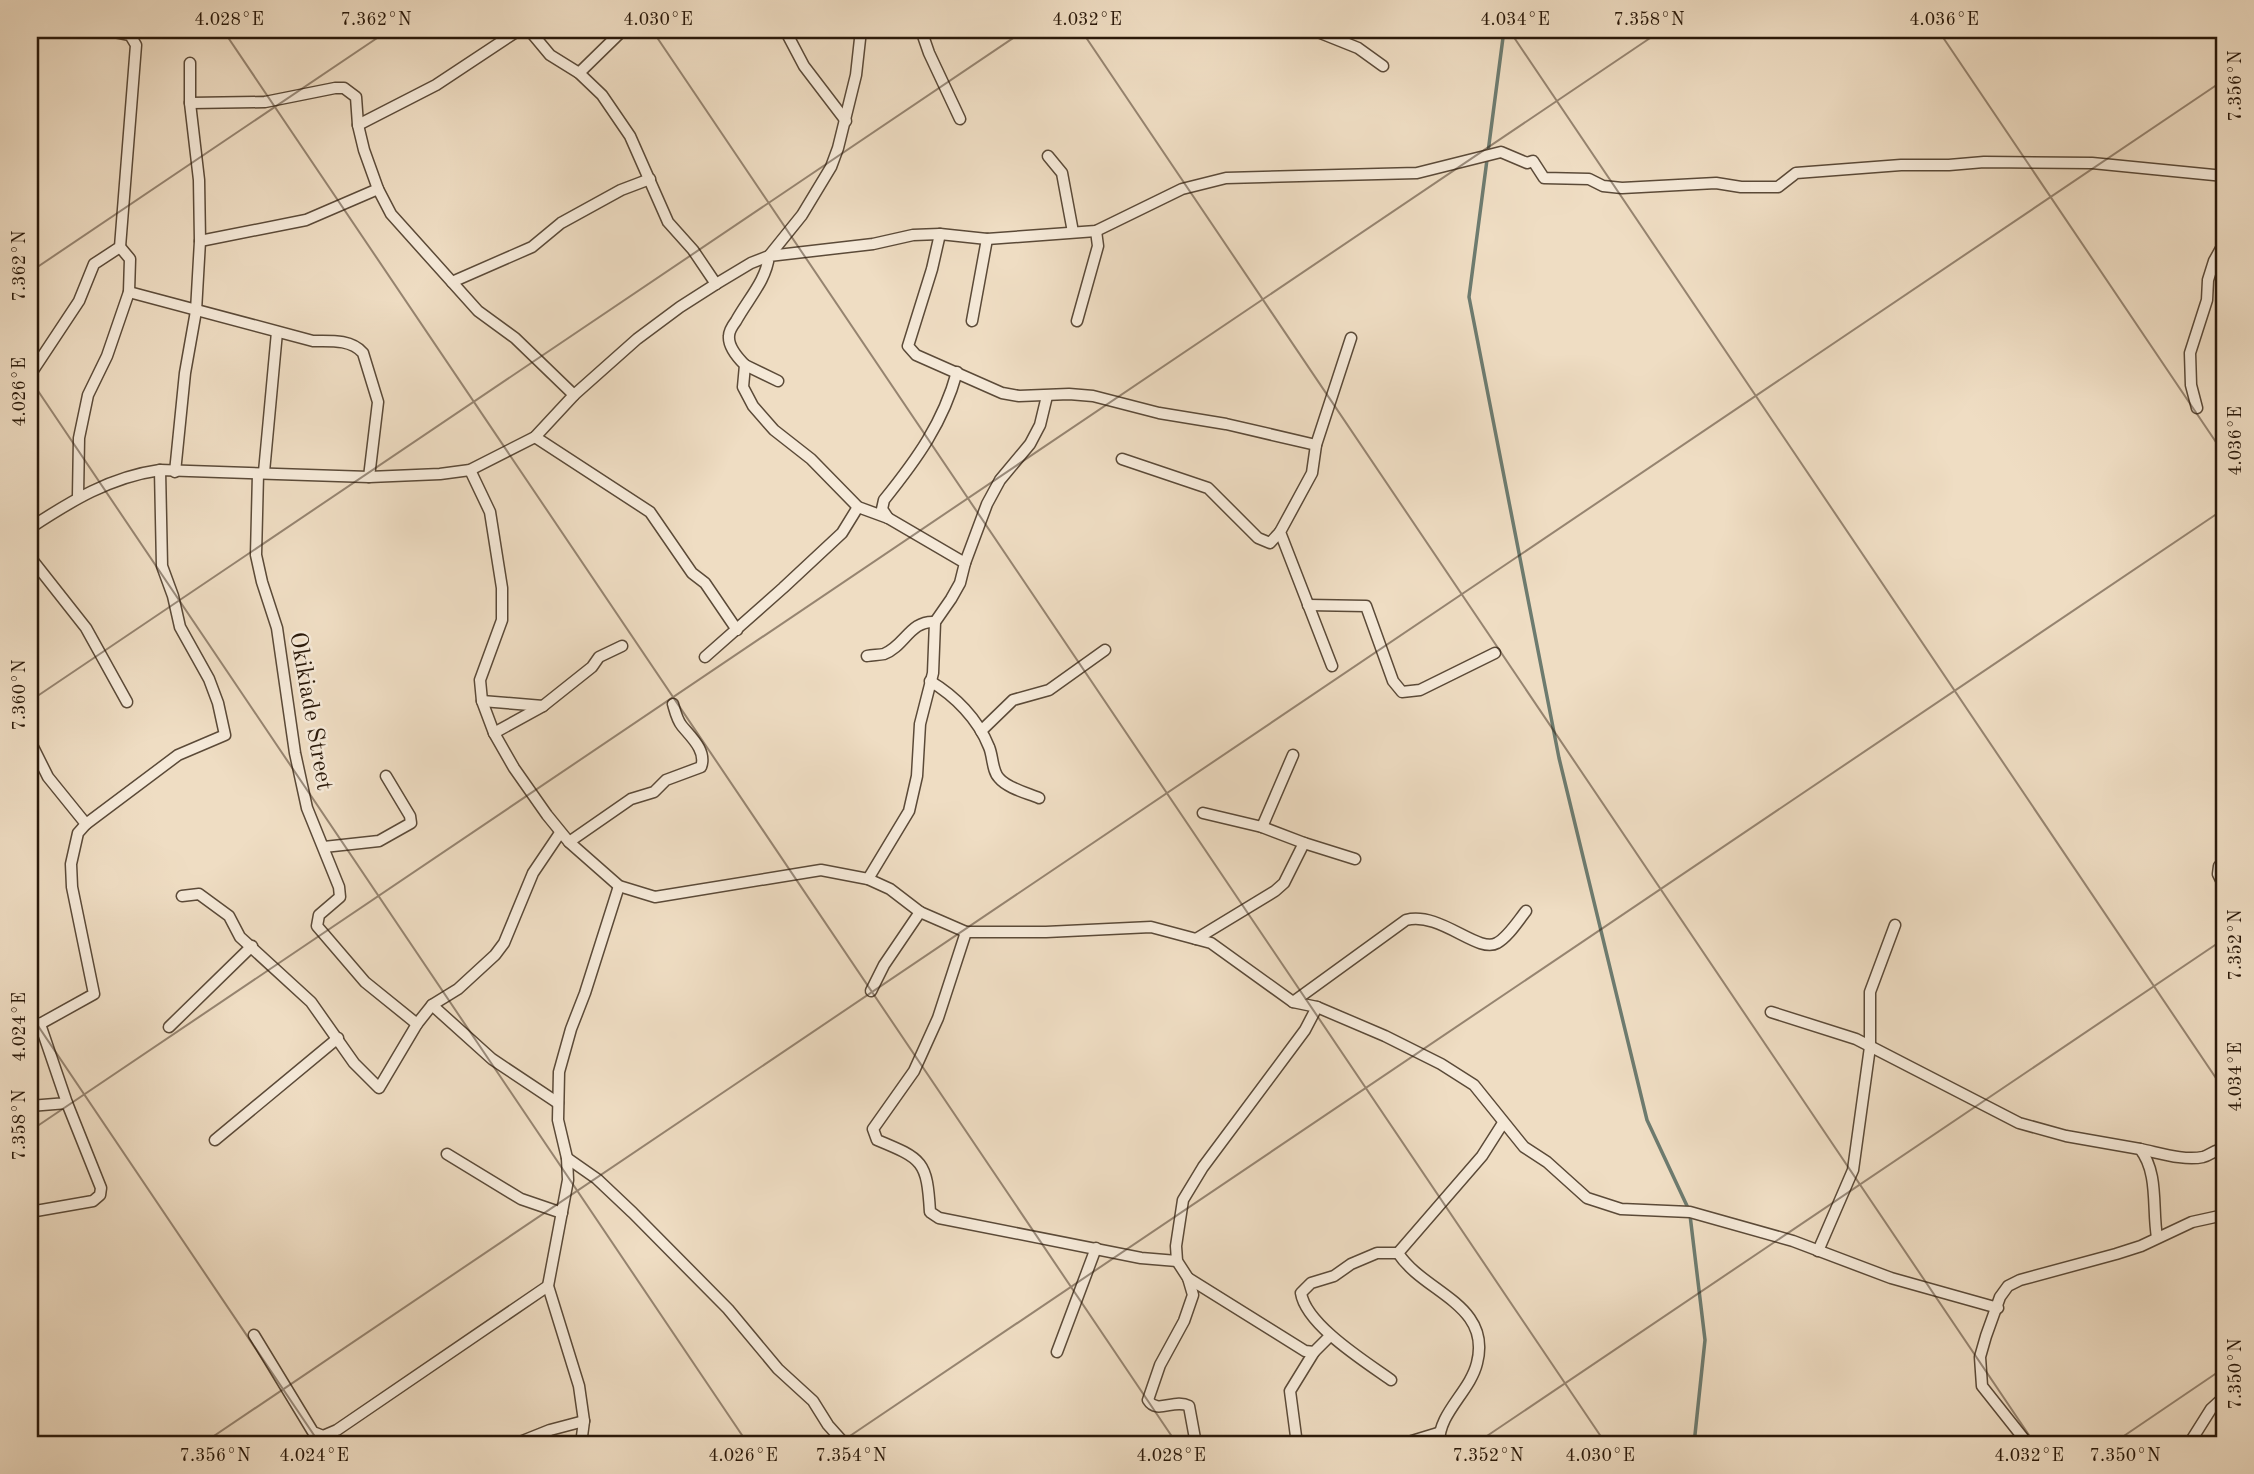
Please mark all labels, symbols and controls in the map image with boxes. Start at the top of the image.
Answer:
text: 4.028°E [194,11,264,29]
text: 7.362°N [340,11,412,29]
text: 4.030°E [623,11,693,29]
text: 4.032°E [1052,11,1122,29]
text: 4.034°E [1480,11,1550,29]
text: 7.358°N [1613,11,1685,29]
text: 4.036°E [1909,11,1979,29]
text: 7.356°N [2227,50,2245,122]
text: 7.362°N [11,230,29,302]
text: 4.026°E [11,357,29,427]
text: 4.036°E [2227,406,2245,476]
street label: Okikiade Street [284,630,336,792]
text: 7.360°N [11,659,29,731]
text: 7.352°N [2227,909,2245,981]
text: 4.024°E [11,992,29,1062]
text: 4.034°E [2227,1042,2245,1112]
text: 7.358°N [11,1089,29,1161]
text: 7.350°N [2227,1338,2245,1410]
text: 7.356°N [179,1447,251,1465]
text: 4.024°E [279,1447,349,1465]
text: 4.026°E [708,1447,778,1465]
text: 7.354°N [815,1447,887,1465]
text: 4.028°E [1136,1447,1206,1465]
text: 7.352°N [1452,1447,1524,1465]
text: 4.030°E [1565,1447,1635,1465]
text: 4.032°E [1994,1447,2064,1465]
text: 7.350°N [2089,1447,2161,1465]

